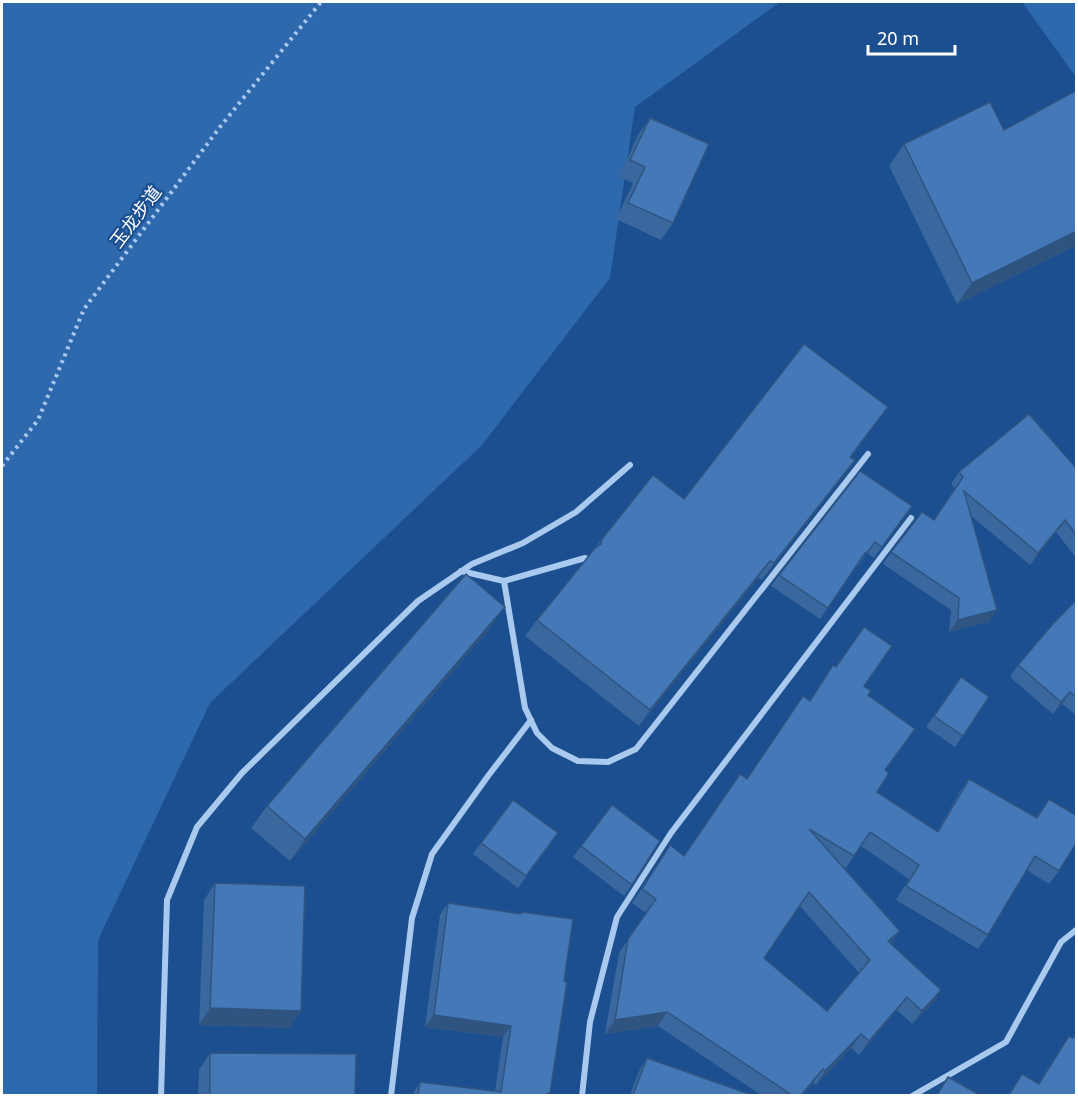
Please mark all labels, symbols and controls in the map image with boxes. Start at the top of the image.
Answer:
scale bar [868,18,955,56]
text: 20 m [877,26,919,50]
street label: 玉龙步道 [104,180,166,252]

